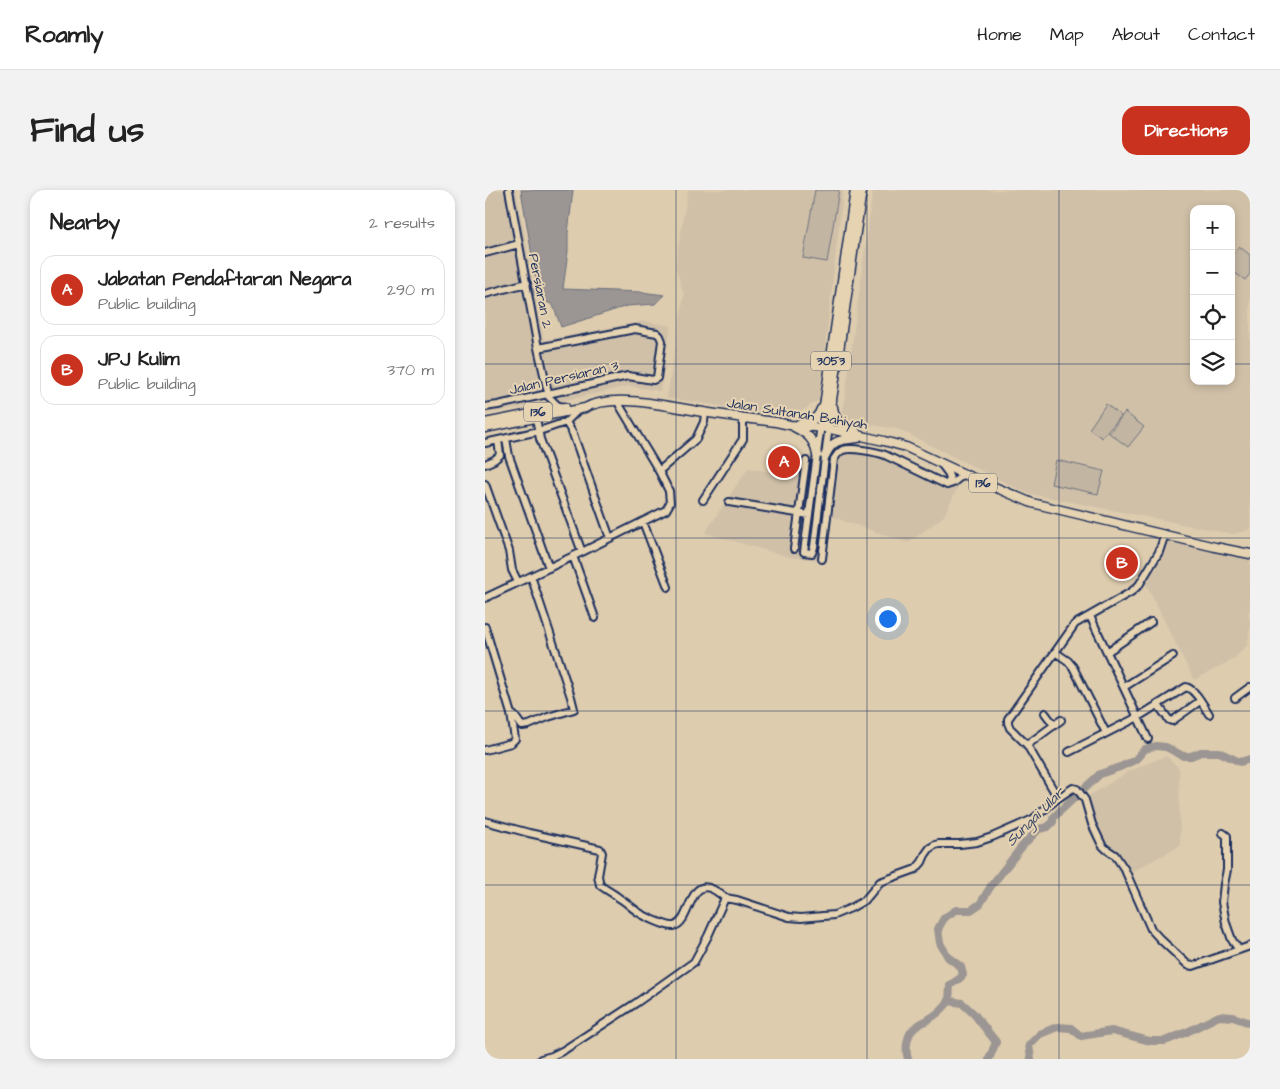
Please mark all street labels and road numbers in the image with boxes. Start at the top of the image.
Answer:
street label: Persiaran 2 [523,252,557,330]
road number: 3053 [811,352,851,370]
street label: Jalan Persiaran 3 [507,356,621,400]
street label: Jalan Sultanah Bahiyah [725,393,869,435]
road number: 136 [524,402,552,422]
road number: 136 [969,474,997,492]

